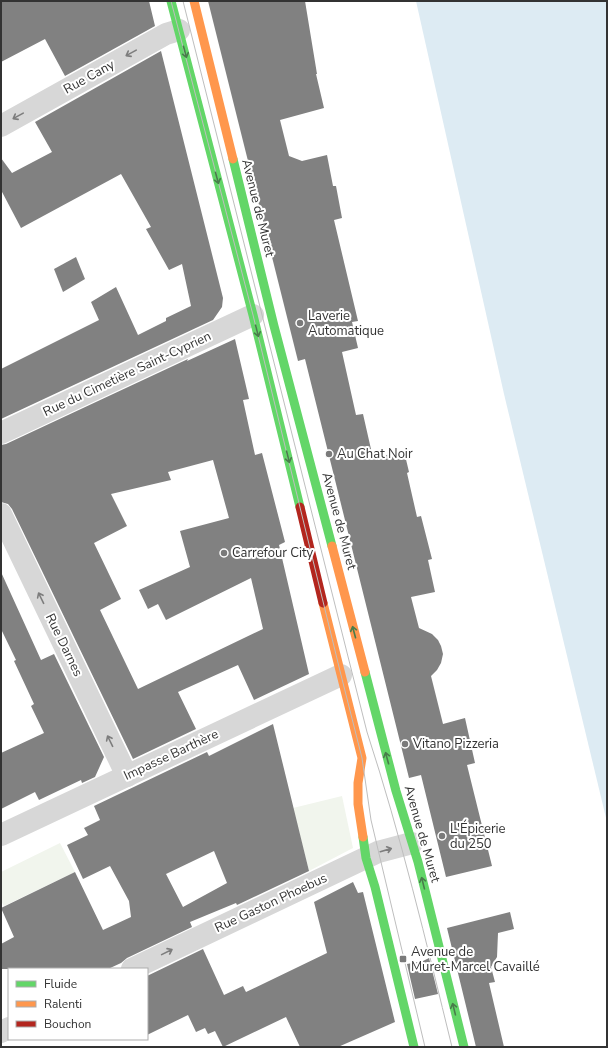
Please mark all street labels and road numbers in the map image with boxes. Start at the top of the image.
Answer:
street label: Rue Cany [60,55,118,98]
street label: Avenue de Muret [237,157,279,259]
street label: Rue du Cimetière Saint-Cyprien [40,327,214,421]
street label: Avenue de Muret [317,470,361,572]
street label: Rue Darnes [41,610,87,680]
street label: Impasse Barthère [121,725,221,785]
street label: Avenue de Muret [400,784,445,885]
street label: Rue Gaston Phoebus [212,869,330,937]

